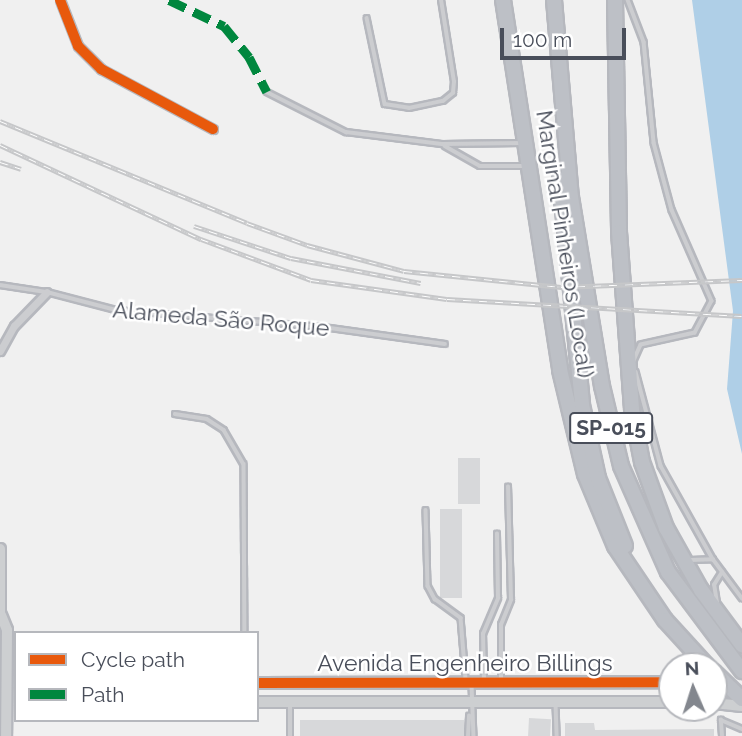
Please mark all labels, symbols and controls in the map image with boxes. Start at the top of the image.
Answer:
scale bar [504,14,630,58]
text: 100 m [513,27,572,52]
street label: Marginal Pinheiros (Local) [530,108,600,380]
street label: Alameda São Roque [112,296,330,342]
road number: SP-015 [569,410,653,446]
legend [14,631,259,722]
text: Cycle path [81,647,185,672]
street label: Avenida Engenheiro Billings [317,649,613,677]
north arrow [658,652,728,722]
text: N [684,657,700,679]
text: Path [81,682,125,707]

